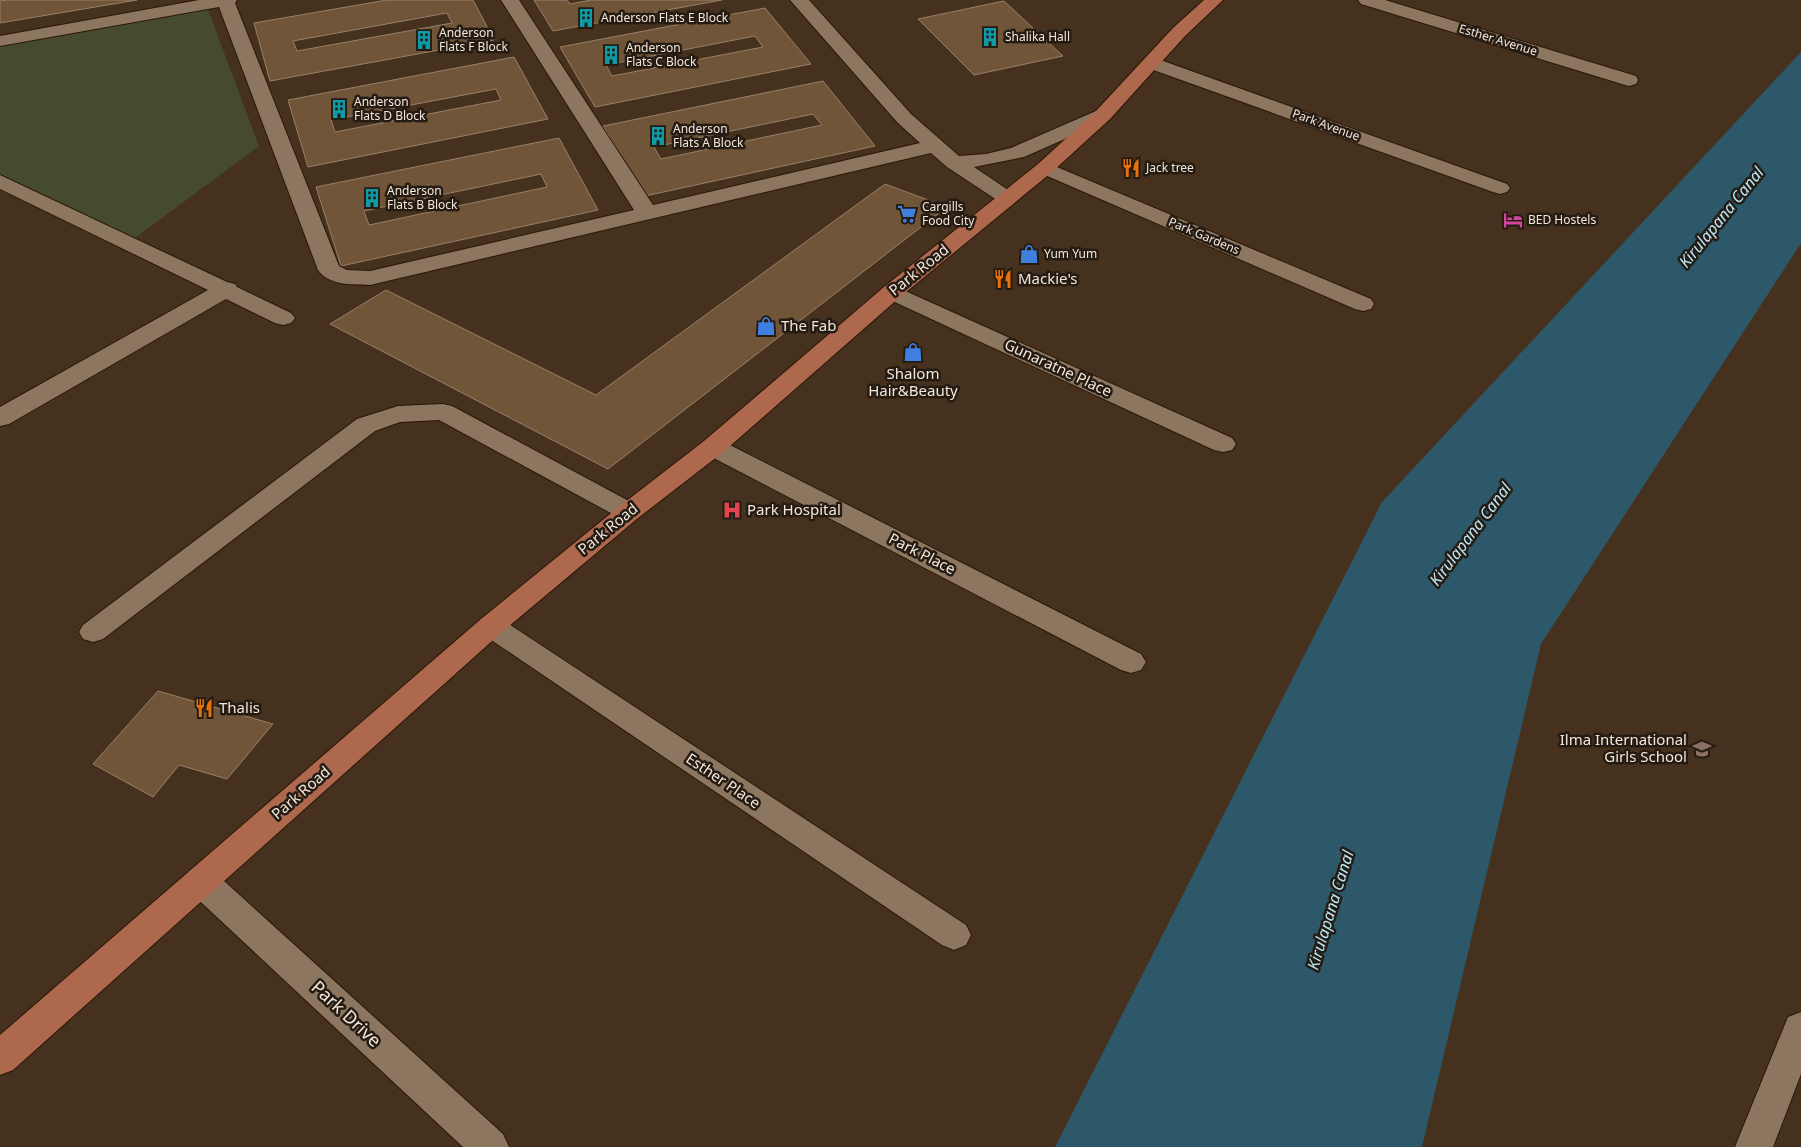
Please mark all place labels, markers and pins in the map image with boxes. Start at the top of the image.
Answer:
building icon: Anderson Flats E Block [575,7,597,29]
place label: Anderson Flats E Block [601,9,729,26]
place label: Anderson Flats F Block [439,24,509,55]
building icon: Shalika Hall [979,26,1001,48]
place label: Shalika Hall [1005,28,1070,45]
building icon: Anderson Flats F Block [413,29,435,51]
place label: Anderson Flats C Block [626,39,697,70]
building icon: Anderson Flats C Block [600,44,622,66]
place label: Anderson Flats D Block [354,93,426,124]
building icon: Anderson Flats D Block [328,98,350,120]
place label: Anderson Flats A Block [673,120,744,151]
building icon: Anderson Flats A Block [647,125,669,147]
restaurant icon: Jack tree [1120,157,1142,179]
place label: Jack tree [1145,159,1194,176]
place label: Anderson Flats B Block [387,182,458,213]
building icon: Anderson Flats B Block [361,187,383,209]
place label: Cargills Food City [922,198,975,229]
supermarket icon: Cargills Food City [896,203,918,225]
hotel icon: BED Hostels [1502,209,1524,231]
place label: BED Hostels [1528,211,1596,228]
shop icon: Yum Yum [1018,243,1040,265]
place label: Yum Yum [1044,245,1097,262]
restaurant icon: Mackie's [992,268,1014,290]
place label: Mackie's [1018,268,1078,288]
shop icon: The Fab [755,315,777,337]
place label: The Fab [781,315,836,335]
shop icon: Shalom Hair&Beauty [902,341,924,363]
place label: Shalom Hair&Beauty [868,363,958,400]
hospital icon: Park Hospital [721,499,743,521]
place label: Park Hospital [747,499,841,519]
restaurant icon: Thalis [193,697,215,719]
place label: Thalis [219,697,260,717]
place label: Ilma International Girls School [1560,729,1687,766]
school or university icon: Ilma International Girls School [1691,738,1713,760]

